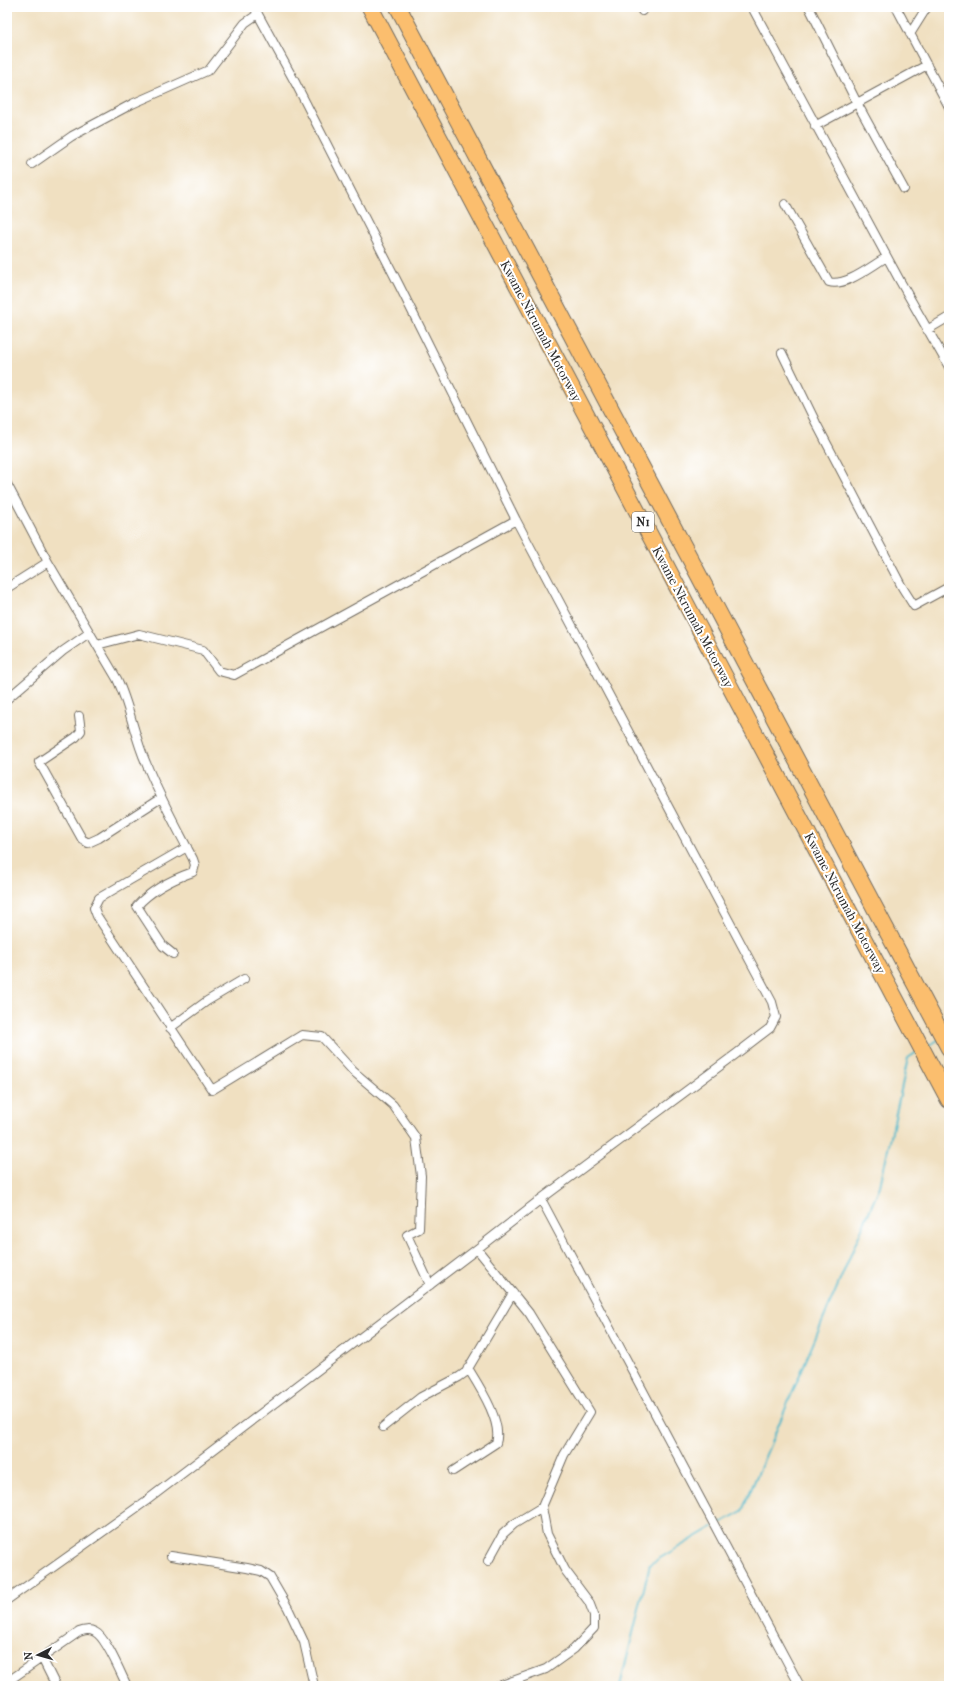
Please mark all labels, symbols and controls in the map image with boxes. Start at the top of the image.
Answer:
street label: Kwame Nkrumah Motorway [497,258,585,405]
road number: N1 [632,512,654,532]
street label: Kwame Nkrumah Motorway [649,544,737,691]
street label: Kwame Nkrumah Motorway [801,830,889,977]
north arrow [18,1635,58,1675]
text: N [22,1651,35,1661]

